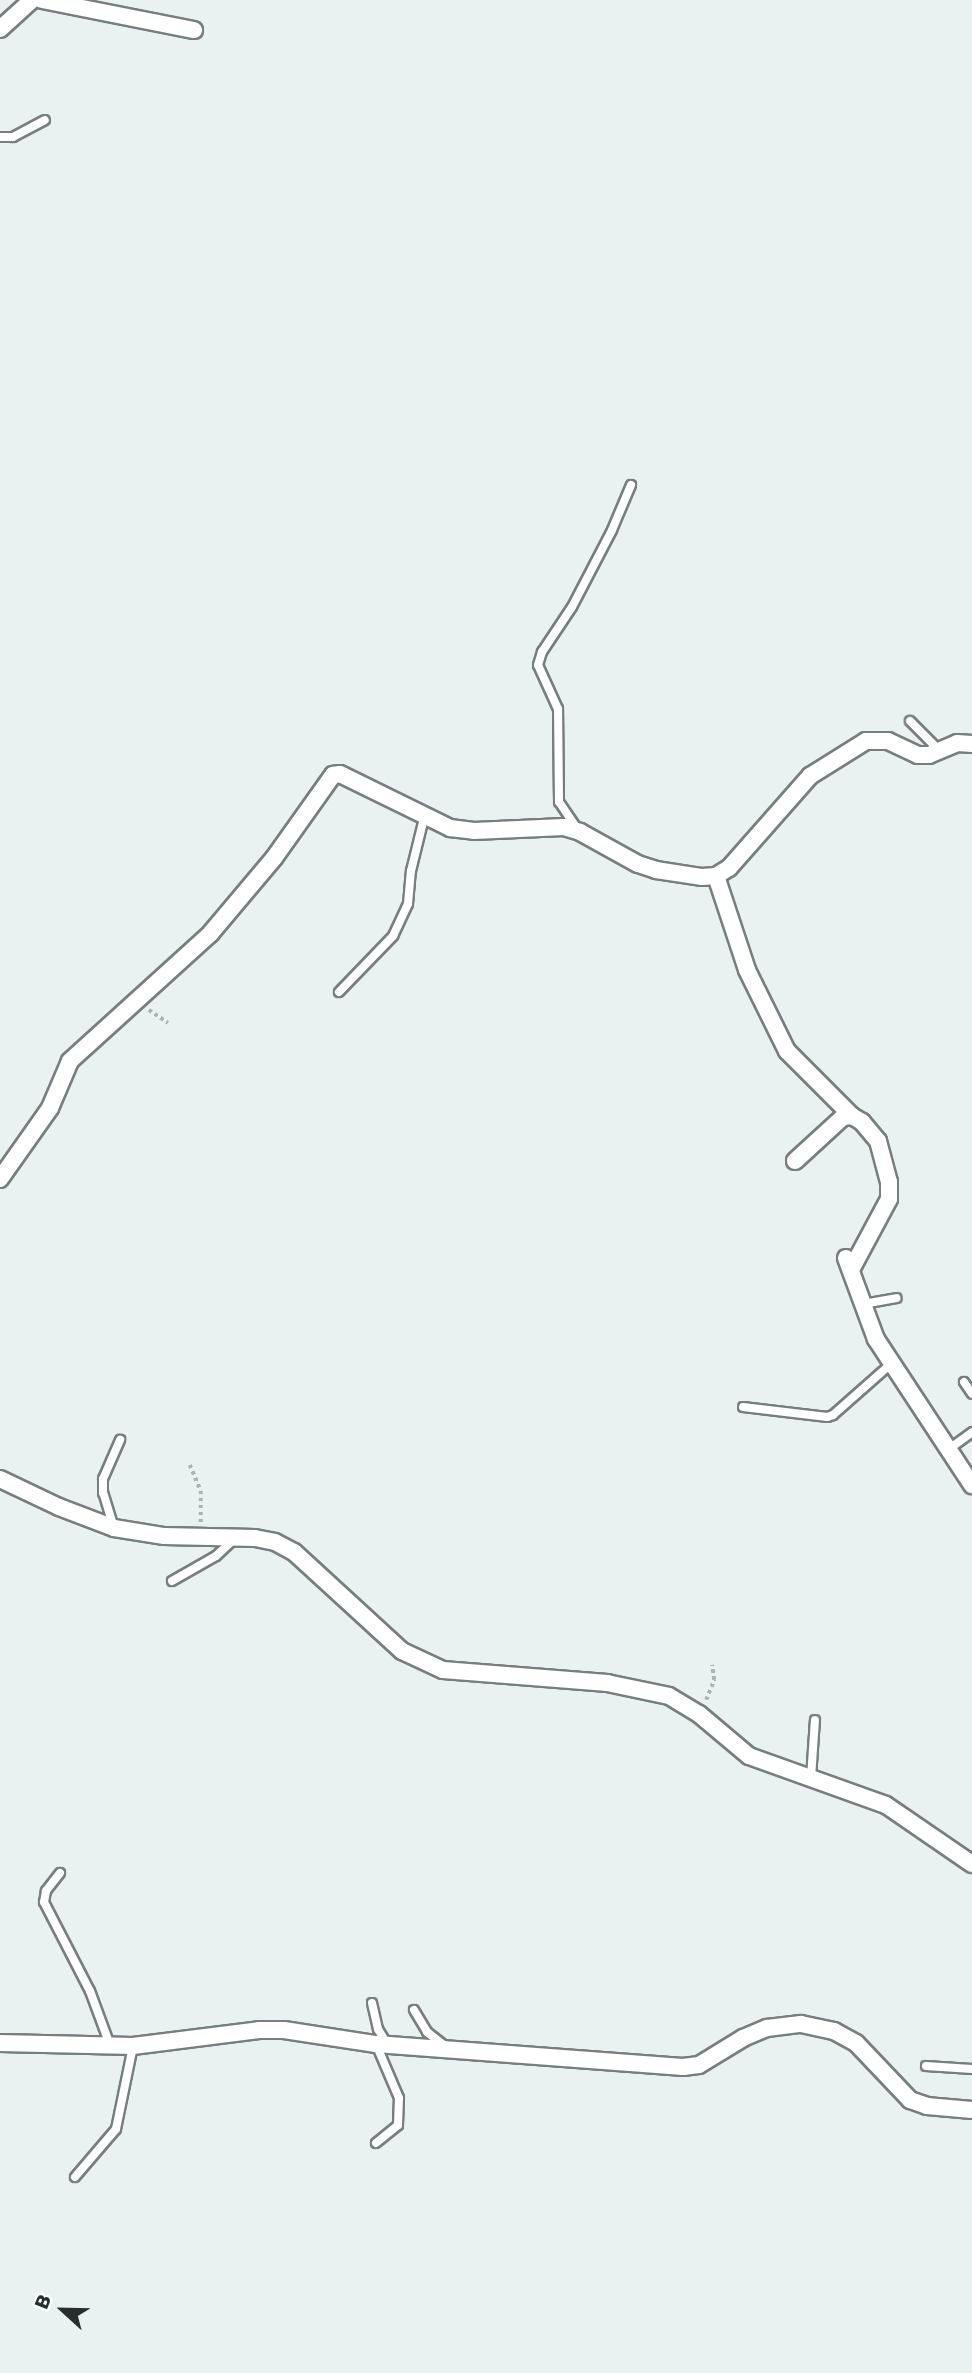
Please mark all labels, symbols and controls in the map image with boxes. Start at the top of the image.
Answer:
north arrow [28,2275,98,2345]
text: B [30,2291,56,2312]

